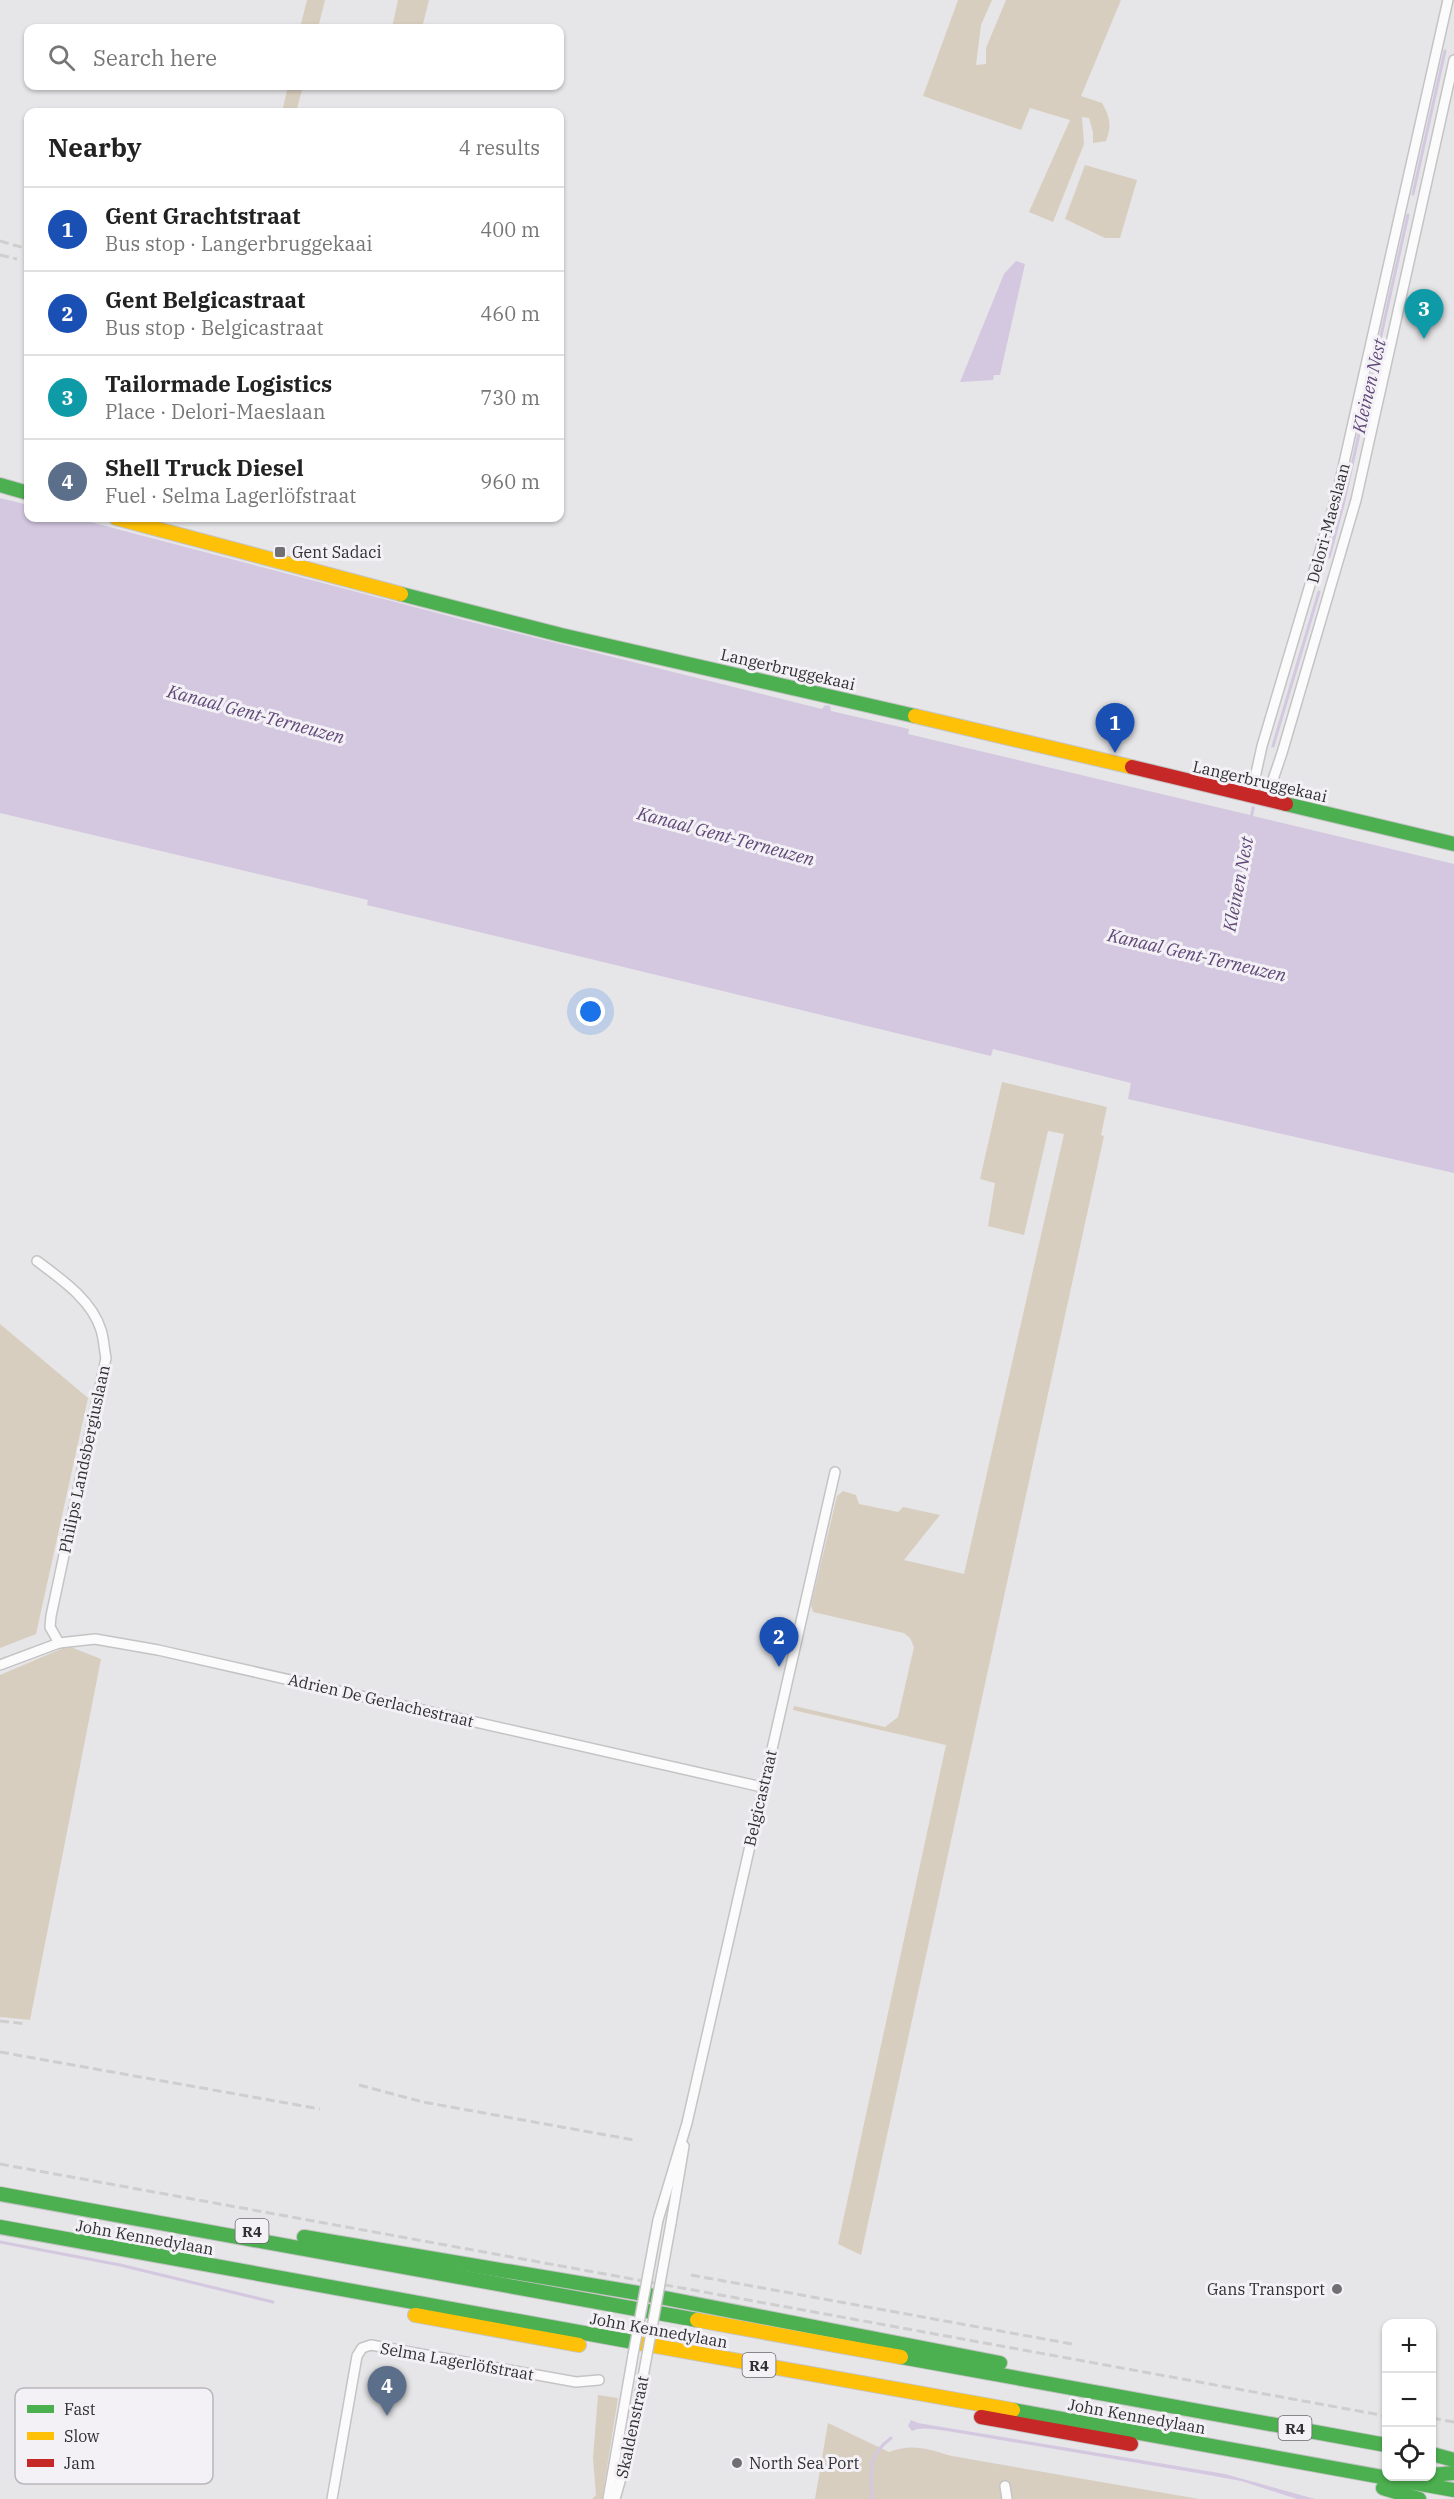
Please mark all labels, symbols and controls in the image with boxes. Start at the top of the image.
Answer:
search box [24,24,564,90]
icon: search [45,41,78,74]
text: Search here [93,43,217,72]
text: Nearby [48,130,142,164]
text: 4 results [459,134,540,161]
text: Gent Grachtstraat [105,201,301,230]
text: 1 [62,216,74,243]
text: 400 m [480,216,540,243]
text: Bus stop · Langerbruggekaai [105,230,373,257]
text: Gent Belgicastraat [105,285,305,314]
pin: 3 [1404,290,1444,339]
text: 2 [62,300,74,327]
text: 460 m [480,300,540,327]
text: Bus stop · Belgicastraat [105,314,324,341]
water label: Kleinen Nest [1347,336,1391,436]
text: Tailormade Logistics [105,369,332,398]
text: 3 [62,384,74,411]
text: 730 m [480,384,540,411]
text: Place · Delori-Maeslaan [105,398,326,425]
text: Shell Truck Diesel [105,453,304,482]
street label: Delori-Maeslaan [1302,461,1354,585]
text: 4 [62,468,74,495]
text: 960 m [480,468,540,495]
text: Fuel · Selma Lagerlöfstraat [105,482,356,509]
place label: Gent Sadaci [292,542,382,562]
marker: Gent Sadaci [273,545,287,559]
street label: Langerbruggekaai [719,644,857,694]
water label: Kanaal Gent-Terneuzen [164,679,348,749]
pin: 1 [1096,704,1134,753]
street label: Langerbruggekaai [1191,756,1329,806]
water label: Kanaal Gent-Terneuzen [634,801,818,871]
water label: Kleinen Nest [1217,834,1259,934]
water label: Kanaal Gent-Terneuzen [1105,923,1289,987]
your location [576,997,605,1026]
street label: Philips Landsbergiuslaan [54,1363,114,1555]
pin: 2 [760,1618,798,1667]
street label: Adrien De Gerlachestraat [286,1669,476,1731]
street label: Belgicastraat [739,1748,781,1848]
street label: John Kennedylaan [75,2215,215,2259]
road number: R4 [236,2219,268,2243]
place label: Gans Transport [1207,2279,1325,2299]
marker: Gans Transport [1330,2282,1344,2296]
street label: John Kennedylaan [589,2308,729,2352]
map controls [1382,2319,1436,2481]
button: + [1382,2319,1436,2373]
street label: Selma Lagerlöfstraat [379,2338,536,2384]
road number: R4 [742,2353,776,2377]
pin: 4 [368,2366,406,2416]
button: − [1382,2373,1436,2427]
street label: Skaldenstraat [611,2374,653,2480]
legend [15,2388,213,2484]
street label: John Kennedylaan [1067,2394,1207,2438]
text: Fast [64,2399,96,2419]
road number: R4 [1278,2416,1312,2440]
text: Slow [64,2426,100,2446]
button: locate [1382,2427,1436,2481]
text: Jam [64,2453,95,2473]
place label: North Sea Port [749,2453,860,2473]
marker: North Sea Port [730,2456,744,2470]

